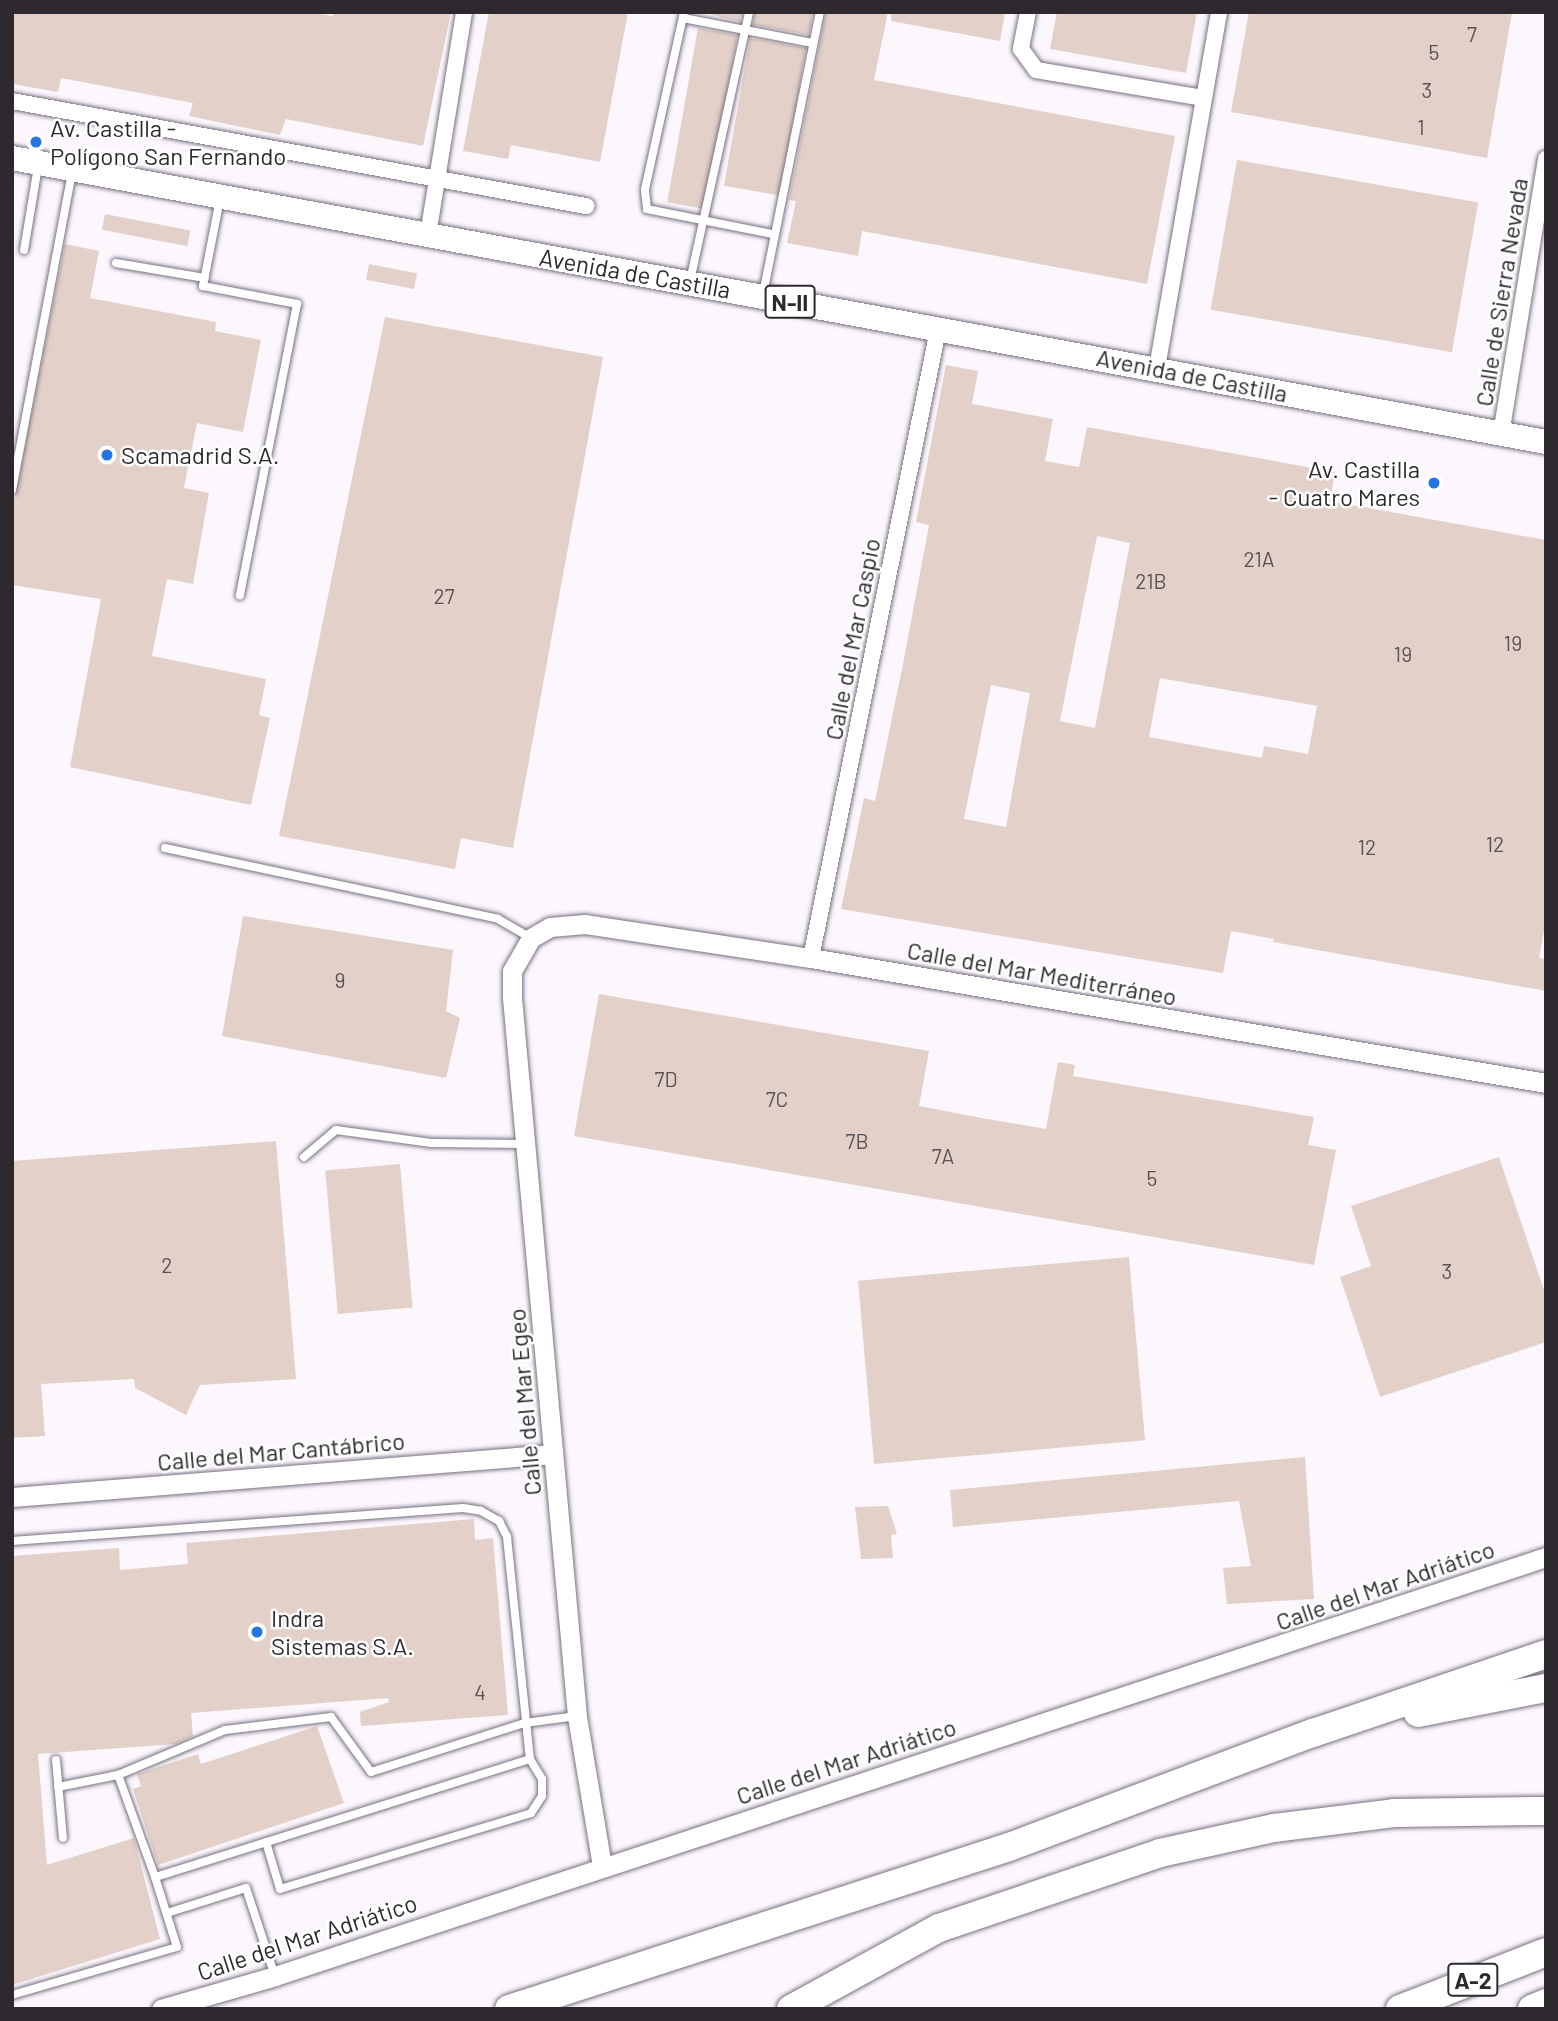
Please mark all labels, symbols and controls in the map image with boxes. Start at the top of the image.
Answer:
house number: 7 [1467,21,1477,47]
house number: 5 [1429,39,1439,65]
house number: 3 [1422,77,1432,103]
place label: Av. Castilla - Polígono San Fernando [50,114,286,170]
house number: 1 [1417,114,1425,140]
marker: Av. Castilla - Polígono San Fernando [28,134,44,150]
street label: Calle de Sierra Nevada [1469,176,1533,408]
street label: Avenida de Castilla [537,242,733,304]
road number: N-II [764,282,816,322]
street label: Avenida de Castilla [1094,342,1290,408]
place label: Scamadrid S.A. [121,441,279,469]
marker: Scamadrid S.A. [99,447,115,463]
place label: Av. Castilla - Cuatro Mares [1269,455,1420,511]
marker: Av. Castilla - Cuatro Mares [1426,475,1442,491]
street label: Calle del Mar Caspio [818,536,886,742]
house number: 21A [1243,546,1275,572]
house number: 21B [1135,568,1167,594]
house number: 27 [433,583,455,609]
house number: 19 [1504,630,1522,656]
house number: 19 [1394,641,1412,667]
house number: 12 [1486,831,1504,857]
house number: 12 [1358,834,1376,860]
street label: Calle del Mar Mediterráneo [905,935,1179,1011]
house number: 9 [335,967,345,993]
house number: 7D [655,1066,677,1092]
house number: 7C [766,1086,788,1112]
house number: 7B [845,1128,869,1154]
house number: 7A [932,1143,954,1169]
house number: 5 [1147,1165,1157,1191]
house number: 2 [161,1252,173,1278]
house number: 3 [1442,1258,1452,1284]
street label: Calle del Mar Egeo [501,1307,547,1497]
street label: Calle del Mar Cantábrico [156,1426,406,1476]
street label: Calle del Mar Adriático [1272,1534,1498,1636]
place label: Indra Sistemas S.A. [271,1604,414,1660]
marker: Indra Sistemas S.A. [249,1624,265,1640]
house number: 4 [474,1679,486,1705]
street label: Calle del Mar Adriático [733,1712,959,1810]
street label: Calle del Mar Adriático [194,1888,420,1986]
road number: A-2 [1447,1960,1499,1999]

